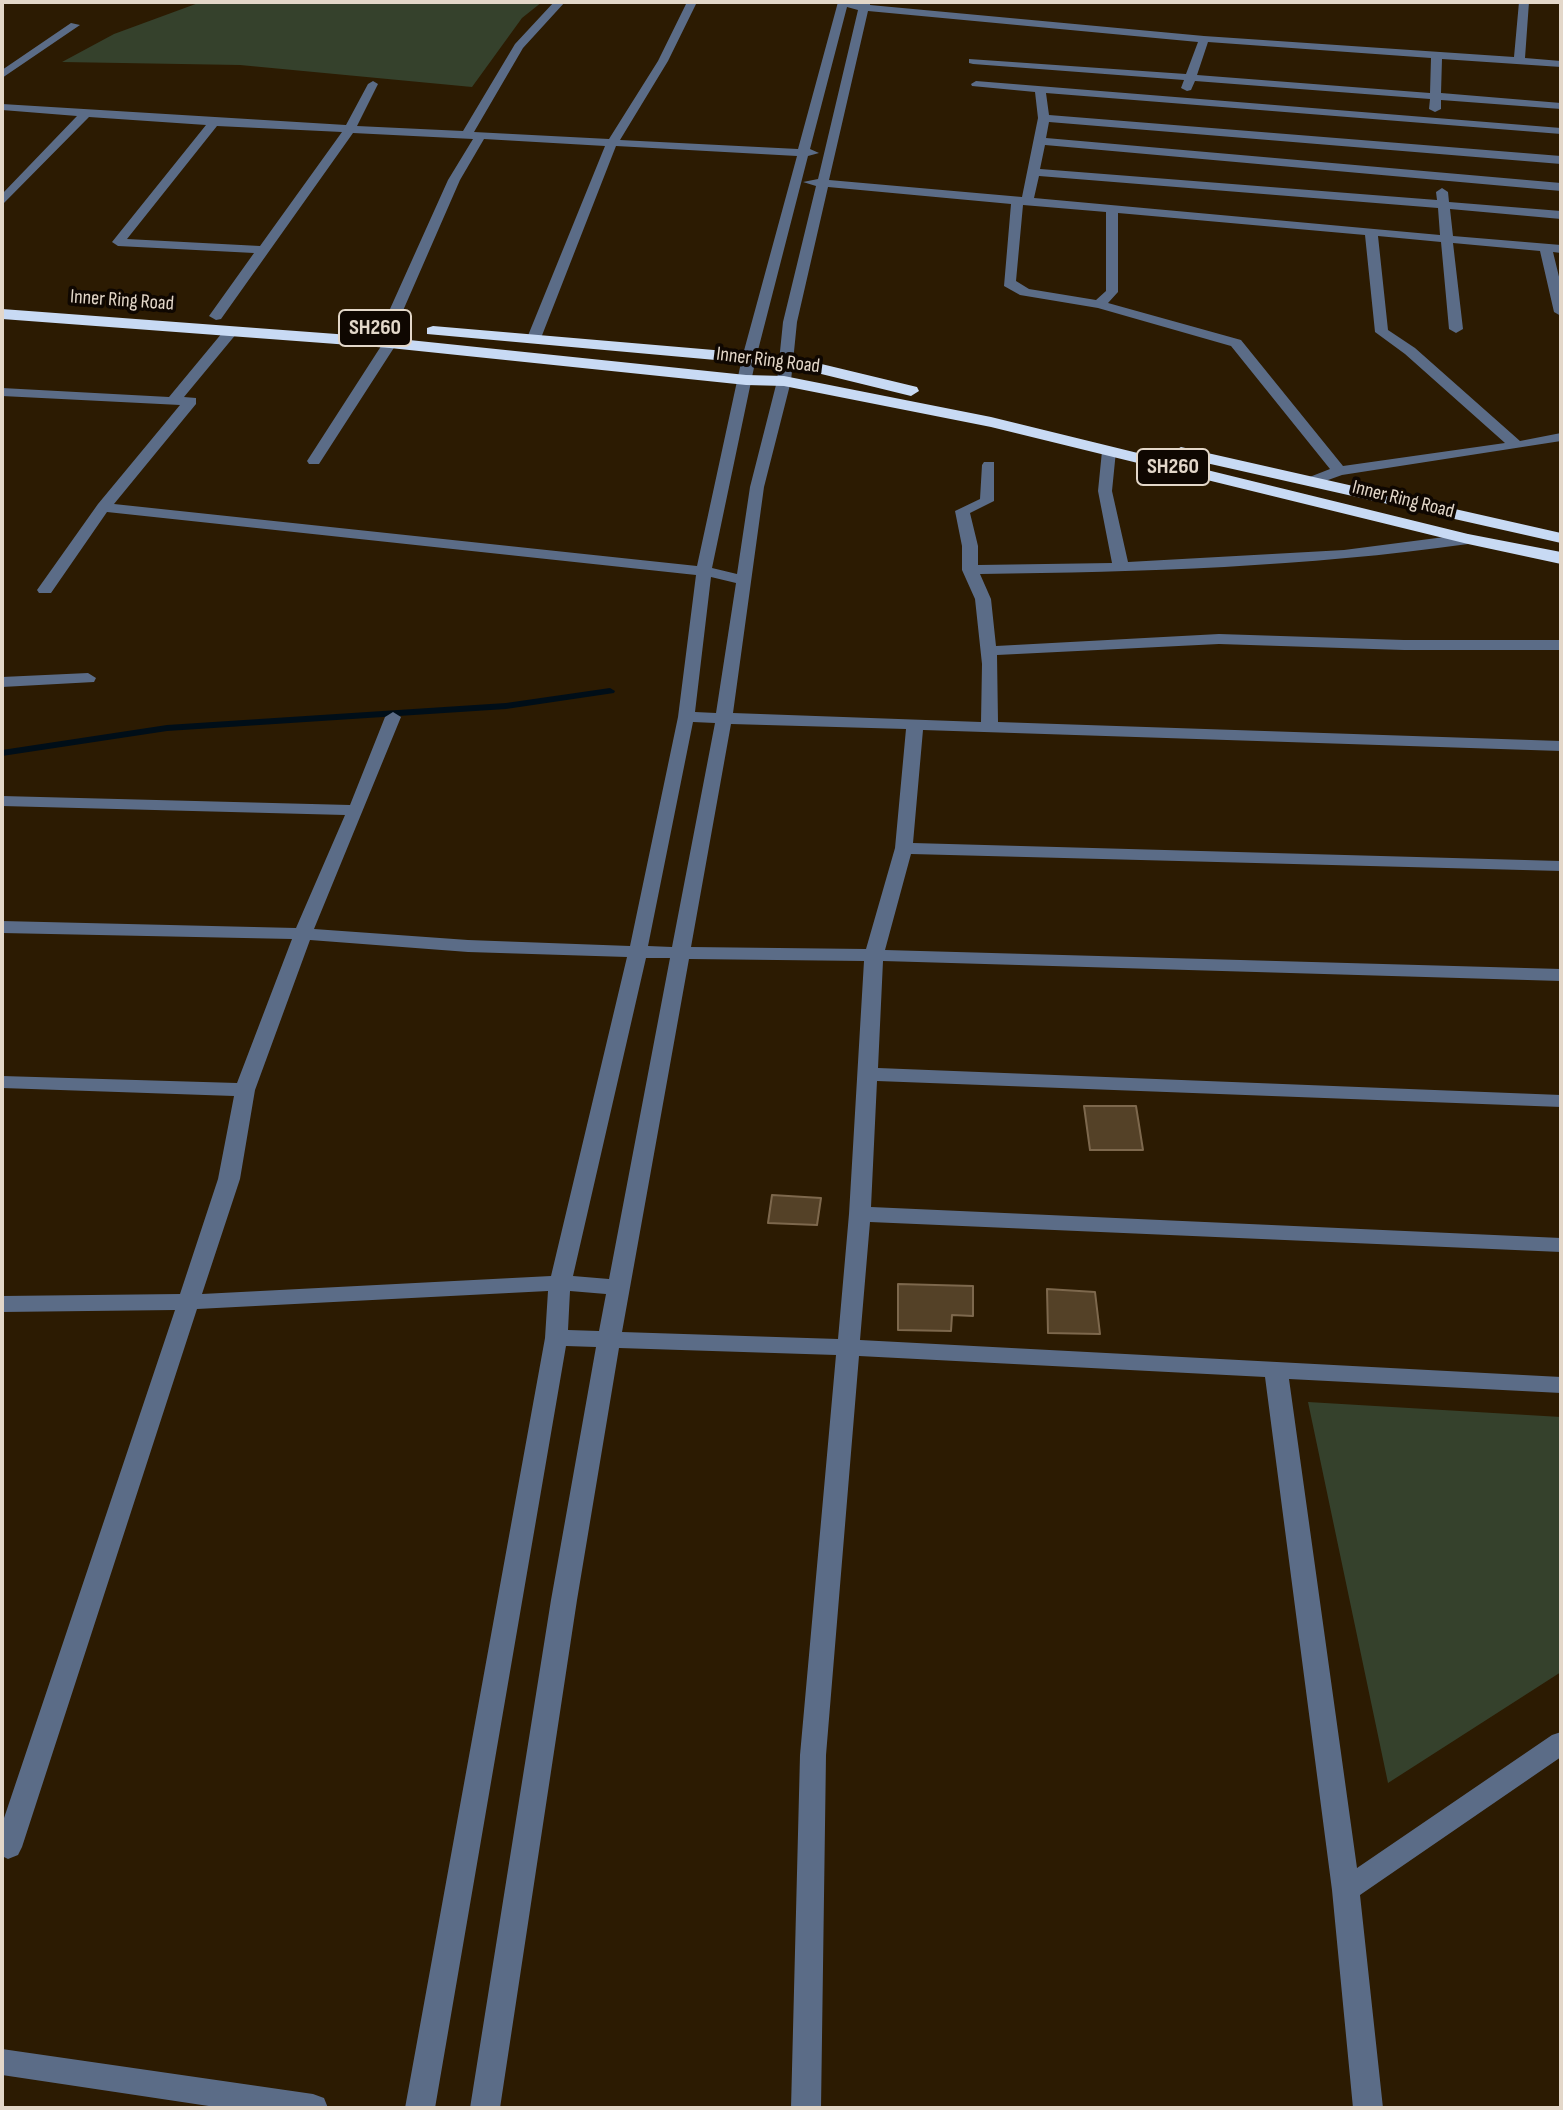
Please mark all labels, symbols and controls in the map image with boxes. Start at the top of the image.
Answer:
street label: Inner Ring Road [69,285,175,317]
road number: SH260 [339,310,411,346]
street label: Inner Ring Road [715,343,821,379]
road number: SH260 [1137,449,1209,485]
street label: Inner Ring Road [1350,476,1456,524]

